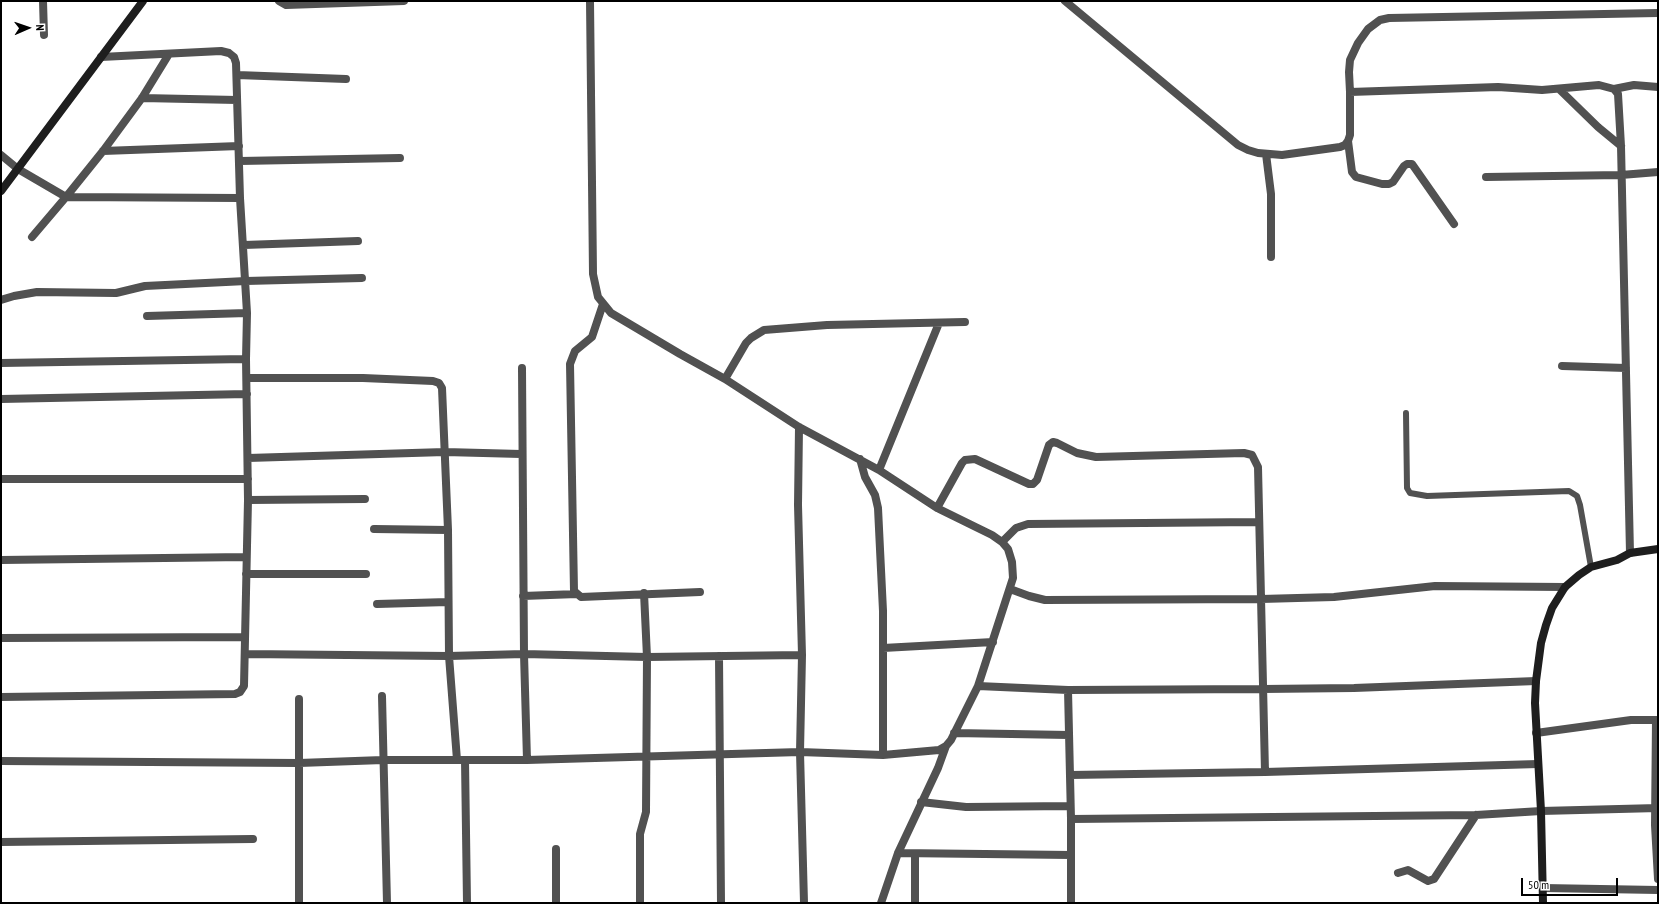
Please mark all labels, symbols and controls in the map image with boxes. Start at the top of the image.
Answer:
north arrow [8,8,48,48]
text: N [33,24,47,31]
scale bar [1523,870,1620,896]
text: 50 m [1528,877,1549,892]

